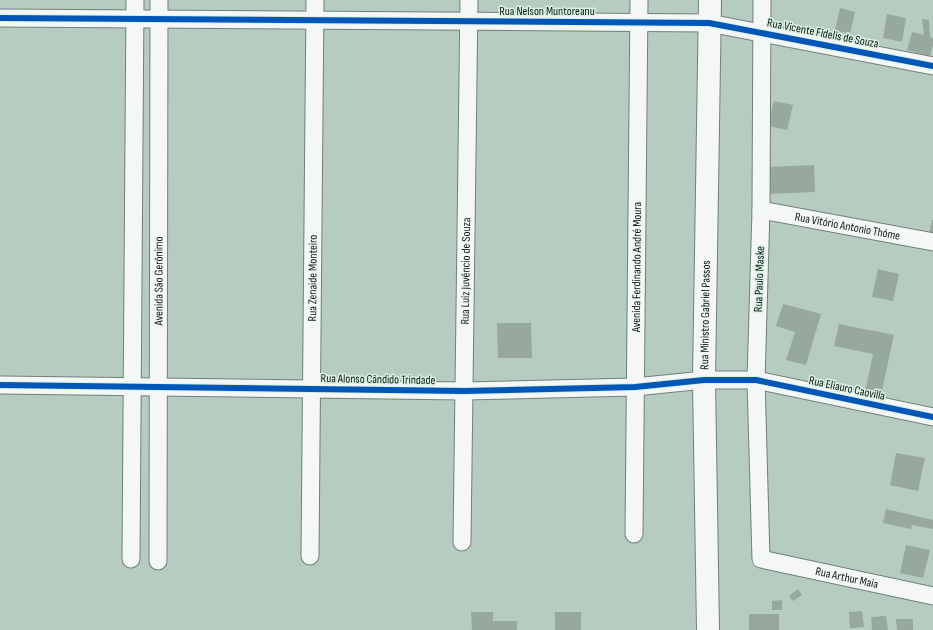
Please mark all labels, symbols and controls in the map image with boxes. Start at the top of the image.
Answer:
street label: Rua Nelson Muntoreanu [499,4,595,19]
street label: Rua Vicente Fidelis de Souza [766,15,880,52]
street label: Avenida Ferdinando André Moura [629,201,645,333]
street label: Rua Vitório Antonio Thóme [794,209,901,244]
street label: Rua Luiz Juvêncio de Souza [458,217,474,325]
street label: Rua Zenaide Monteiro [305,235,321,321]
street label: Avenida São Gerônimo [151,236,167,327]
street label: Rua Paulo Maske [751,246,768,312]
street label: Rua Ministro Gabriel Passos [697,260,714,370]
street label: Rua Alonso Cândido Trindade [321,371,436,388]
street label: Rua Eliauro Caovilla [807,373,887,404]
street label: Rua Arthur Maia [814,564,880,592]

